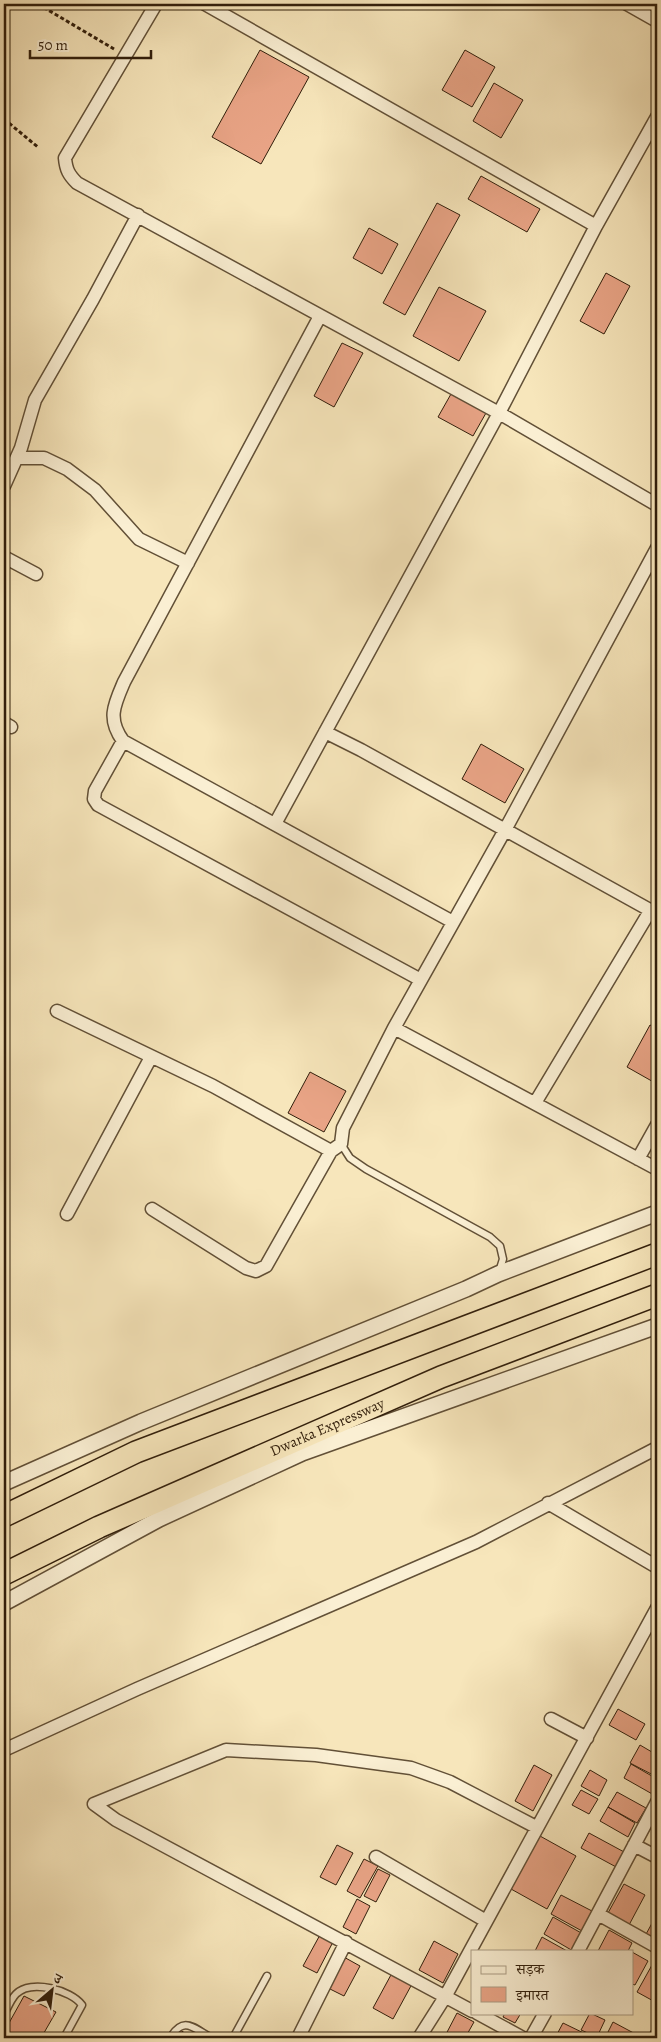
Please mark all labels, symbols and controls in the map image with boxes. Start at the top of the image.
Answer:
scale bar [30,28,151,60]
text: 50 m [38,35,68,55]
street label: Dwarka Expressway [267,1393,388,1461]
legend [471,1950,634,2014]
text: सड़क [515,1959,545,1979]
north arrow [28,1964,78,2014]
text: उ [49,1968,66,1989]
text: इमारत [515,1985,550,2005]

